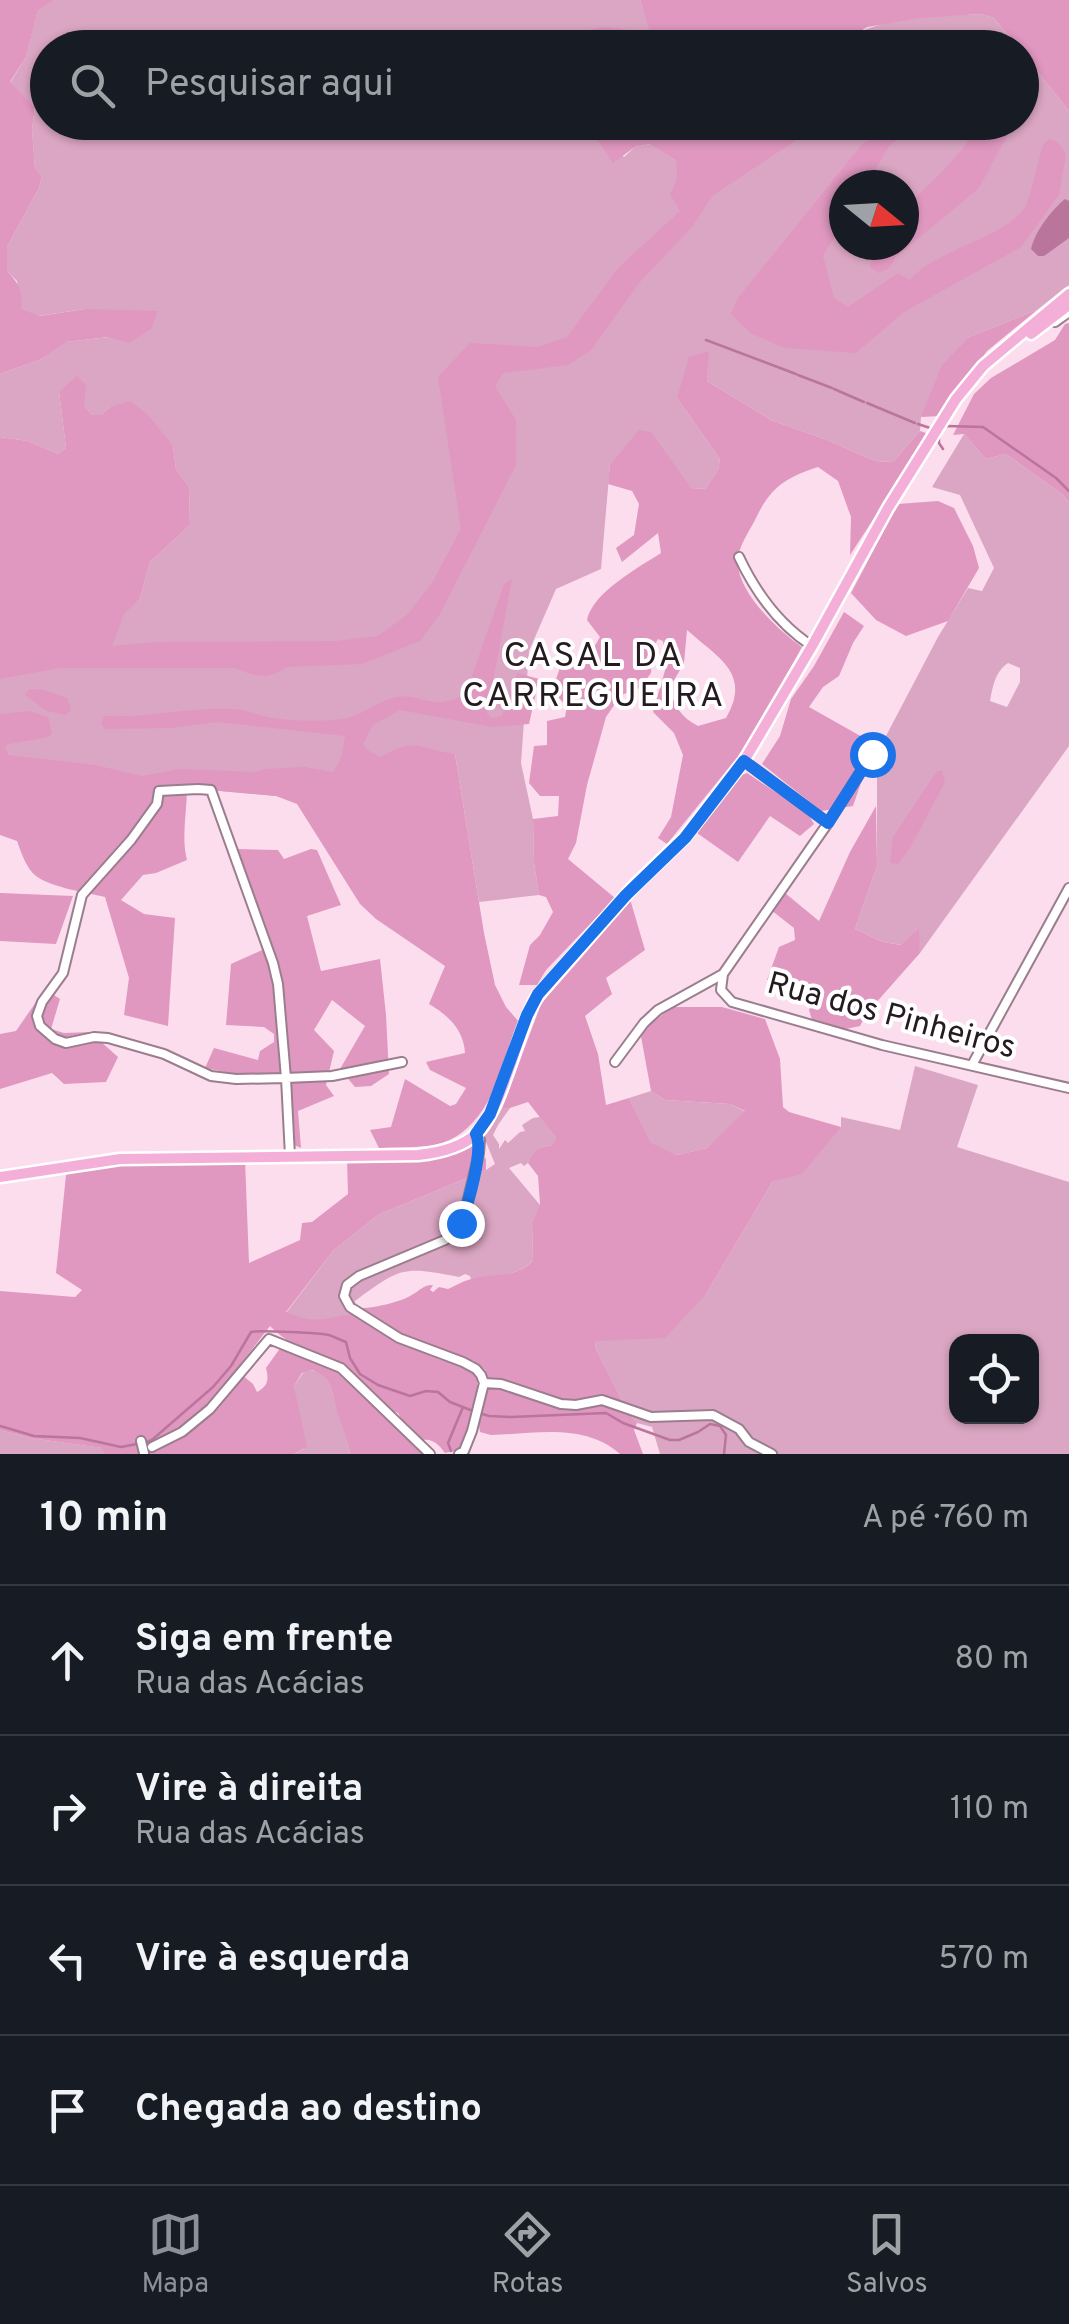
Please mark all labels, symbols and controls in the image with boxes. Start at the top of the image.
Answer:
search box [30,30,1039,140]
icon: search [65,58,120,113]
text: Pesquisar aqui [145,61,394,110]
north arrow [829,170,919,260]
district label: CASAL DA CARREGUEIRA [462,635,726,719]
route start [850,732,896,778]
street label: Rua dos Pinheiros [762,965,1020,1069]
route end [439,1201,485,1247]
map controls [949,1334,1039,1424]
button: locate [949,1334,1039,1424]
text: 10 min [40,1493,168,1546]
text: A pé · 760 m [862,1499,1029,1539]
text: Siga em frente [135,1616,394,1665]
icon: ahead [40,1633,95,1688]
text: 80 m [955,1640,1029,1680]
text: Rua das Acácias [135,1665,365,1705]
text: Vire à direita [135,1766,363,1815]
icon: right [40,1783,95,1838]
text: 110 m [950,1790,1029,1830]
text: Rua das Acácias [135,1815,365,1855]
icon: left [40,1933,95,1988]
text: Vire à esquerda [135,1936,410,1985]
text: 570 m [939,1940,1029,1980]
icon: arrive [40,2083,95,2138]
text: Chegada ao destino [135,2086,482,2135]
tab: Mapa [141,2207,209,2303]
tab: Rotas [492,2207,563,2303]
tab: Salvos [846,2207,928,2303]

